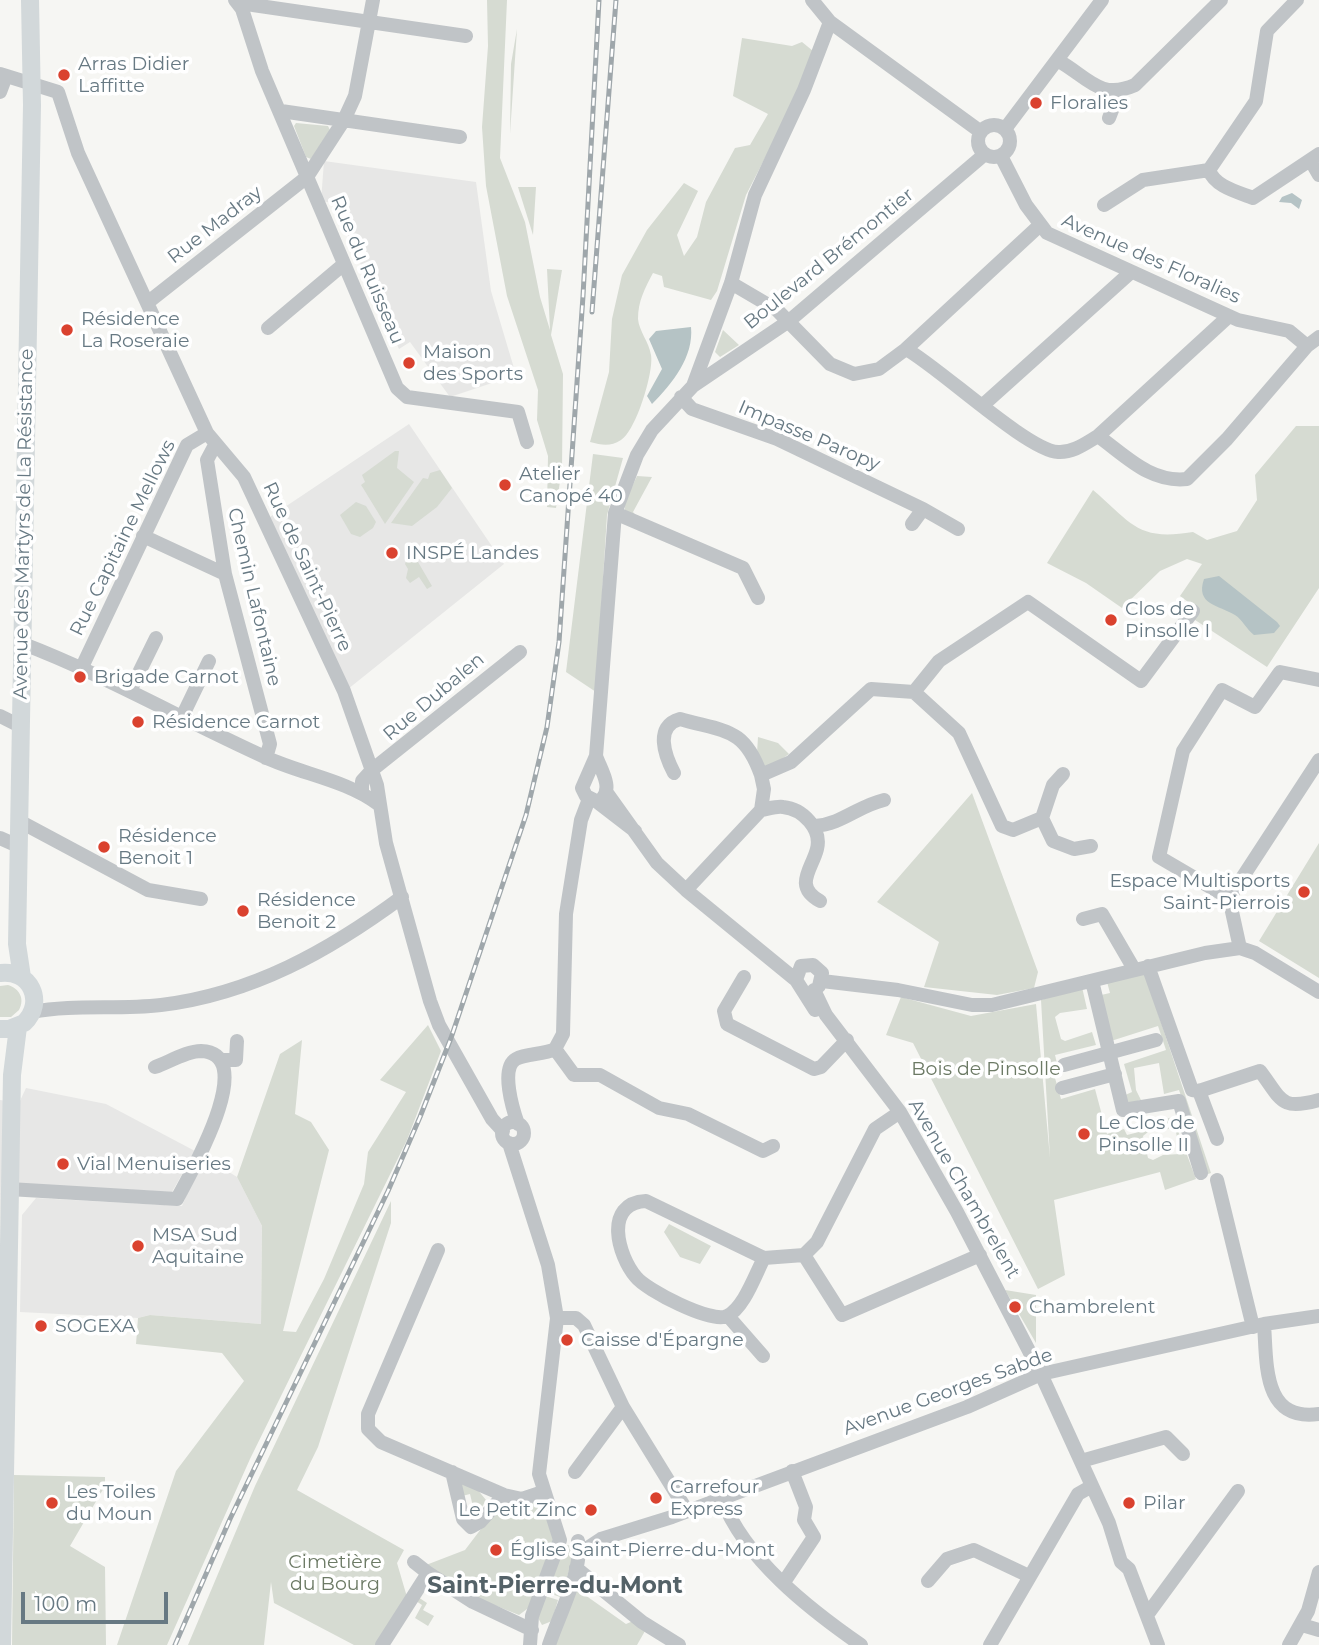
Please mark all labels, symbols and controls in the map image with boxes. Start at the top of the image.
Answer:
place label: Arras Didier Laffitte [78,53,189,97]
marker: Arras Didier Laffitte [56,67,72,83]
place label: Floralies [1050,92,1128,114]
marker: Floralies [1028,95,1044,111]
street label: Rue Madray [163,181,267,269]
street label: Boulevard Brémontier [740,183,918,335]
street label: Rue du Ruisseau [325,192,409,348]
street label: Avenue des Floralies [1058,209,1244,309]
place label: Résidence La Roseraie [81,308,189,352]
marker: Résidence La Roseraie [59,322,75,338]
place label: Maison des Sports [423,341,523,385]
street label: Avenue des Martyrs de La Résistance [10,348,38,700]
marker: Maison des Sports [401,355,417,371]
street label: Impasse Paropy [735,396,883,476]
street label: Rue Capitaine Mellows [65,436,181,640]
place label: Atelier Canopé 40 [519,463,623,507]
marker: Atelier Canopé 40 [497,477,513,493]
street label: Rue de Saint-Pierre [258,479,356,655]
street label: Chemin Lafontaine [222,506,286,688]
place label: INSPÉ Landes [406,542,539,564]
marker: INSPÉ Landes [384,545,400,561]
place label: Clos de Pinsolle I [1125,598,1210,642]
marker: Clos de Pinsolle I [1103,612,1119,628]
street label: Rue Dubalen [379,648,489,746]
place label: Brigade Carnot [94,666,239,688]
marker: Brigade Carnot [72,669,88,685]
place label: Résidence Carnot [152,711,320,733]
marker: Résidence Carnot [130,714,146,730]
place label: Résidence Benoit 1 [118,825,217,869]
marker: Résidence Benoit 1 [96,839,112,855]
place label: Espace Multisports Saint-Pierrois [1110,870,1290,914]
marker: Espace Multisports Saint-Pierrois [1296,884,1312,900]
place label: Résidence Benoit 2 [257,889,356,933]
marker: Résidence Benoit 2 [235,903,251,919]
park label: Bois de Pinsolle [911,1058,1061,1080]
street label: Avenue Chambrelent [903,1095,1025,1283]
place label: Le Clos de Pinsolle II [1098,1112,1195,1156]
marker: Le Clos de Pinsolle II [1076,1126,1092,1142]
place label: Vial Menuiseries [77,1153,231,1175]
marker: Vial Menuiseries [55,1156,71,1172]
place label: MSA Sud Aquitaine [152,1224,244,1268]
marker: MSA Sud Aquitaine [130,1238,146,1254]
place label: Chambrelent [1029,1296,1156,1318]
marker: Chambrelent [1007,1299,1023,1315]
place label: SOGEXA [55,1315,135,1337]
marker: SOGEXA [33,1318,49,1334]
place label: Caisse d'Épargne [581,1329,744,1351]
marker: Caisse d'Épargne [559,1332,575,1348]
street label: Avenue Georges Sabde [840,1343,1056,1441]
place label: Carrefour Express [670,1476,759,1520]
place label: Les Toiles du Moun [66,1481,156,1525]
marker: Carrefour Express [648,1490,664,1506]
place label: Pilar [1143,1492,1186,1514]
marker: Les Toiles du Moun [44,1495,60,1511]
marker: Pilar [1121,1495,1137,1511]
place label: Le Petit Zinc [458,1499,577,1521]
marker: Le Petit Zinc [583,1502,599,1518]
place label: Église Saint-Pierre-du-Mont [510,1539,775,1561]
marker: Église Saint-Pierre-du-Mont [488,1542,504,1558]
park label: Cimetière du Bourg [288,1551,382,1595]
district label: Saint-Pierre-du-Mont [427,1572,683,1600]
scale bar [24,1578,172,1622]
text: 100 m [34,1591,97,1616]

